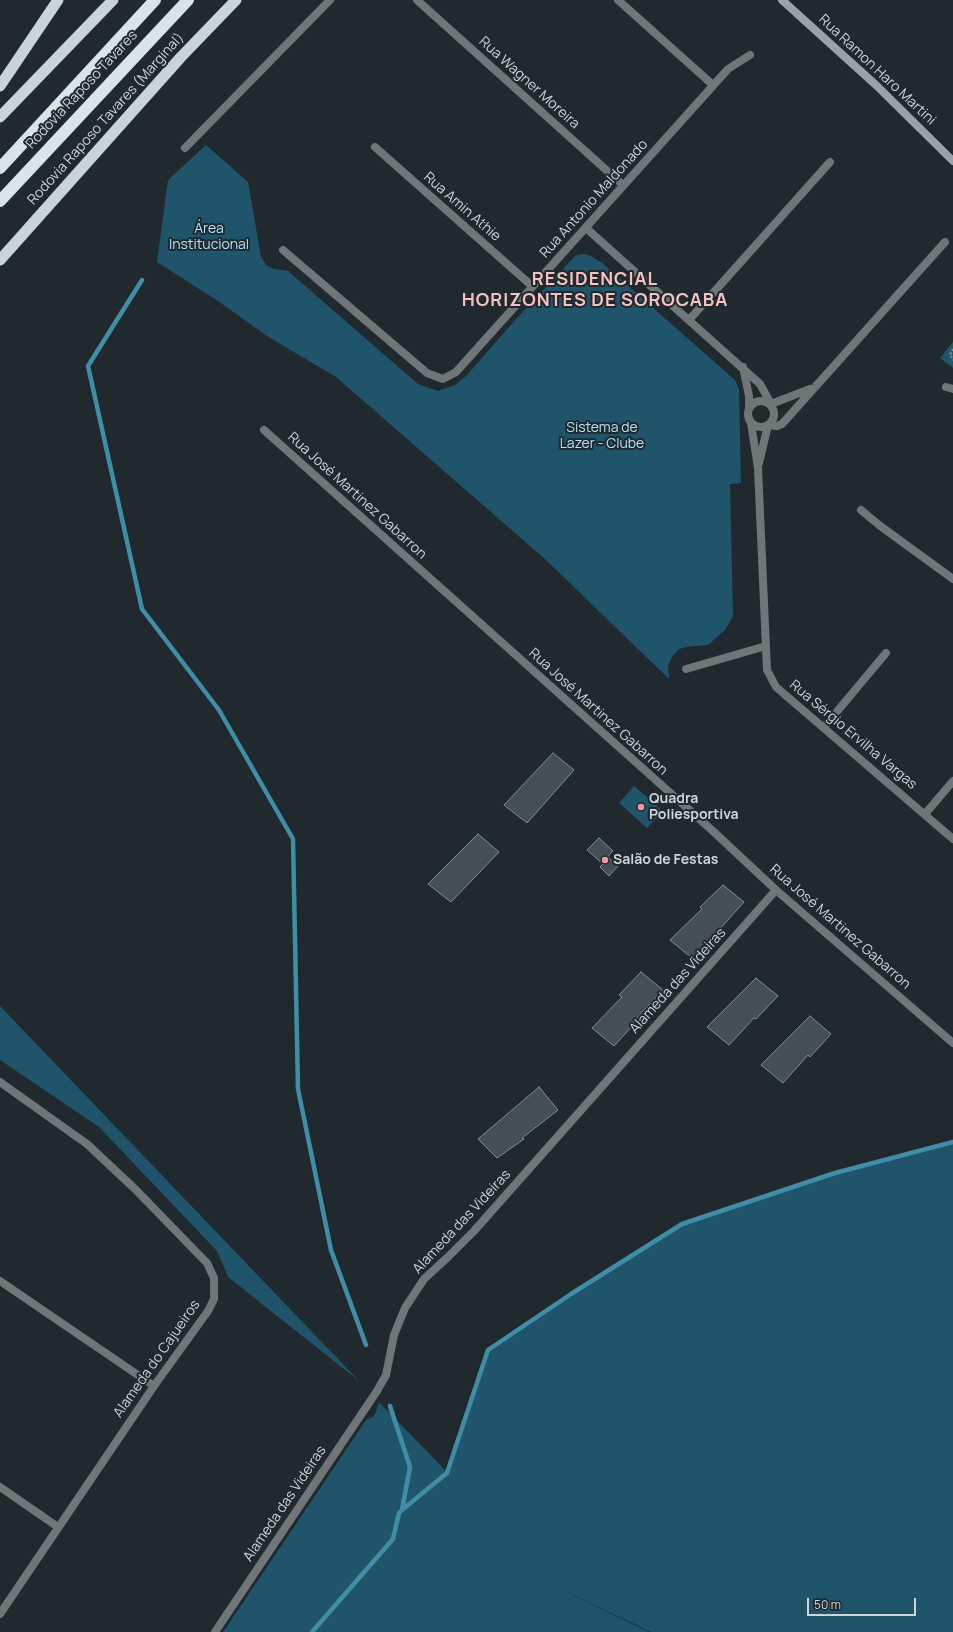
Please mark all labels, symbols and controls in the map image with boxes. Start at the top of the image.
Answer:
street label: Rua Ramon Haro Martini [815,11,939,129]
street label: Rodovia Raposo Tavares [23,27,141,153]
street label: Rodovia Raposo Tavares (Marginal) [24,30,188,208]
street label: Rua Wagner Moreira [475,33,583,133]
street label: Rua Antonio Maldonado [536,136,652,262]
street label: Rua Amin Athie [420,169,504,245]
park label: Área Institucional [169,221,249,254]
district label: RESIDENCIAL HORIZONTES DE SOROCABA [462,269,728,312]
park label: Sistema de Lazer - Clube [560,420,644,452]
street label: Rua José Martinez Gabarron [284,429,430,563]
street label: Rua José Martinez Gabarron [525,645,671,779]
street label: Rua Sérgio Ervilha Vargas [786,677,920,793]
place label: Quadra Poliesportiva [649,791,739,824]
marker: Quadra Poliesportiva [636,802,646,812]
place label: Salão de Festas [613,852,718,868]
marker: Salão de Festas [600,855,610,865]
street label: Rua José Martinez Gabarron [766,861,914,993]
street label: Alameda das Videiras [626,925,730,1037]
street label: Alameda das Videiras [409,1167,515,1277]
street label: Alameda do Cajueiros [110,1297,204,1421]
street label: Alameda das Videiras [240,1443,330,1565]
scale bar [809,1590,918,1616]
text: 50 m [814,1596,841,1613]

